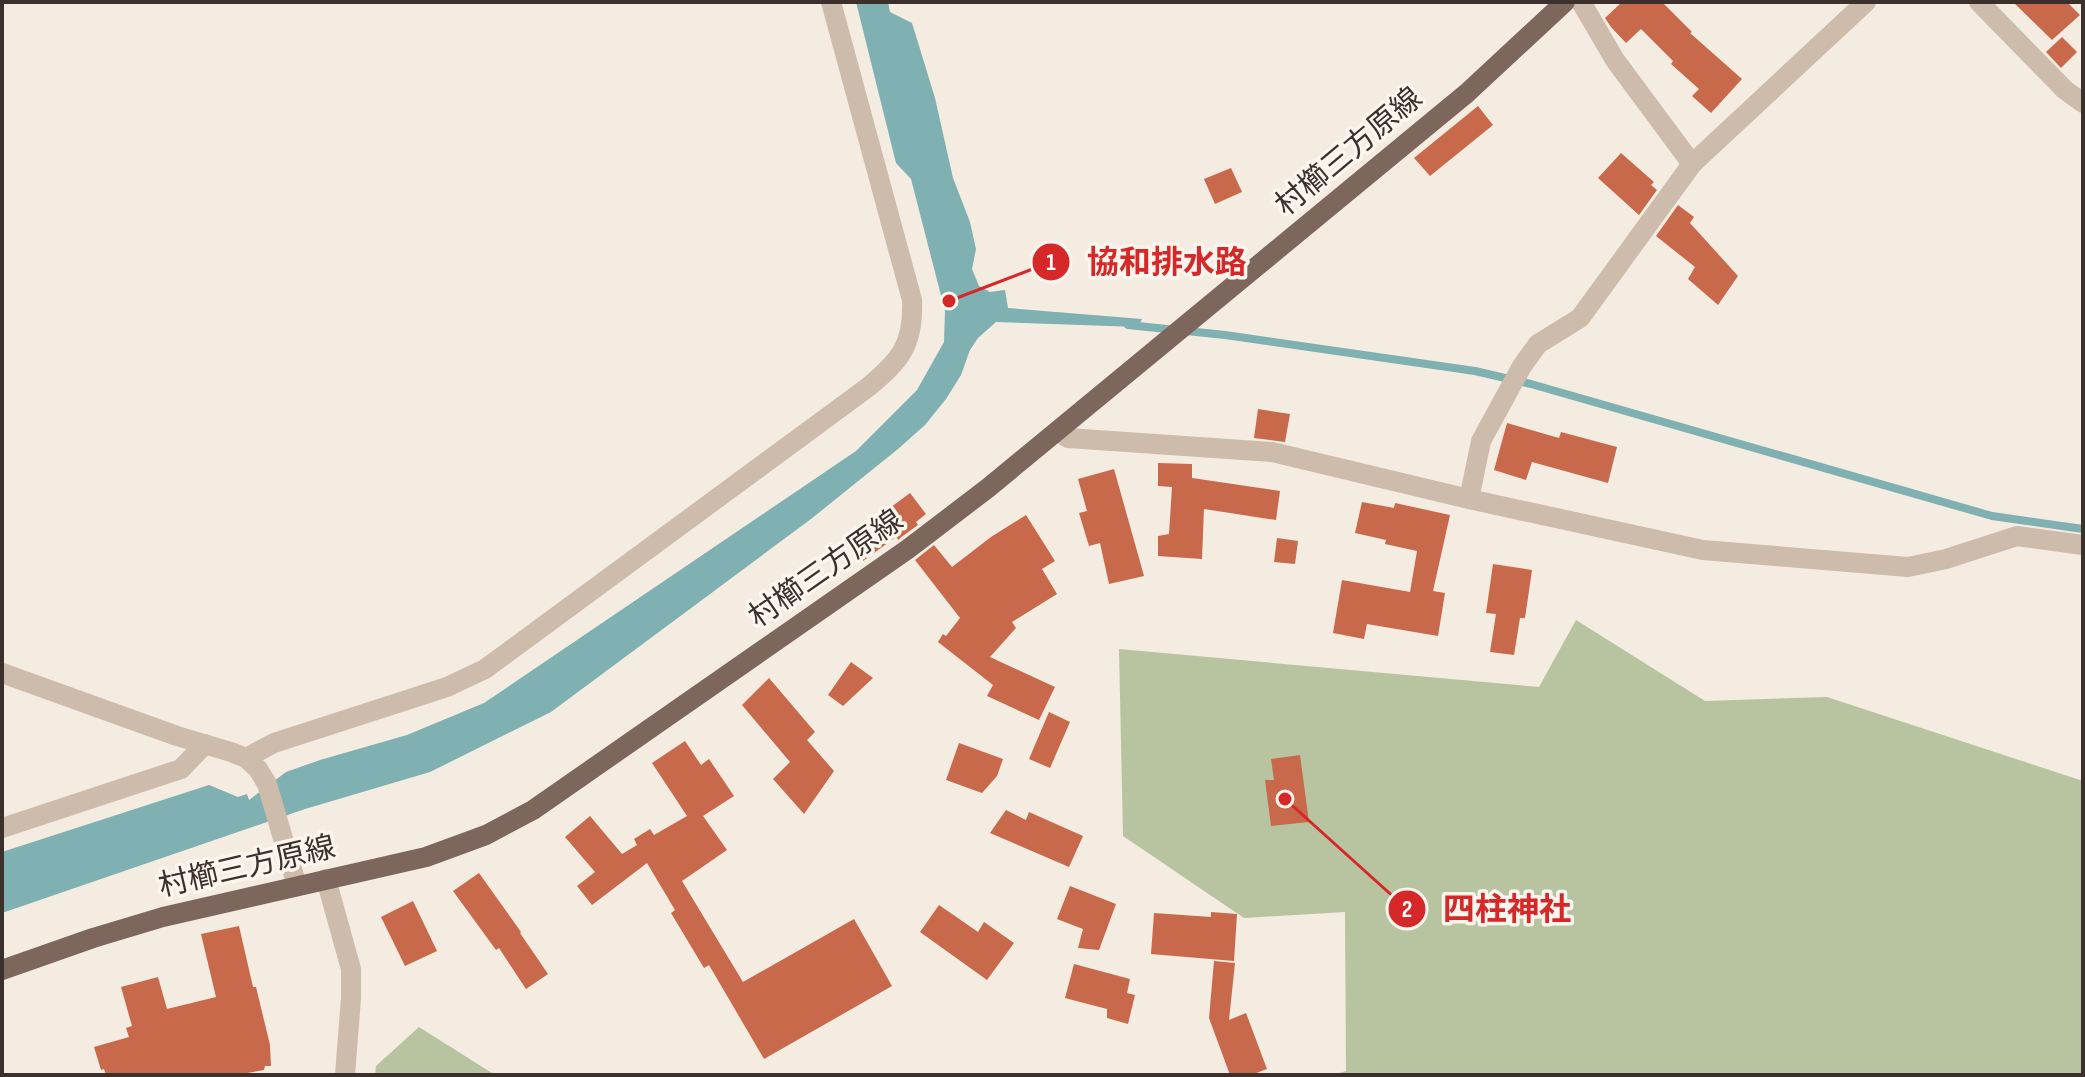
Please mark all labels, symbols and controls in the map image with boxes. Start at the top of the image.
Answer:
street label: 村櫛三方原線 [1268,80,1430,224]
callout: 協和排水路 [1031,234,1263,290]
text: 協和排水路 [1087,244,1247,283]
text: 1 [1046,248,1056,277]
street label: 村櫛三方原線 [742,503,910,635]
street label: 村櫛三方原線 [155,829,339,905]
callout: 四柱神社 [1387,881,1587,937]
text: 四柱神社 [1443,891,1571,930]
text: 2 [1402,895,1412,924]

